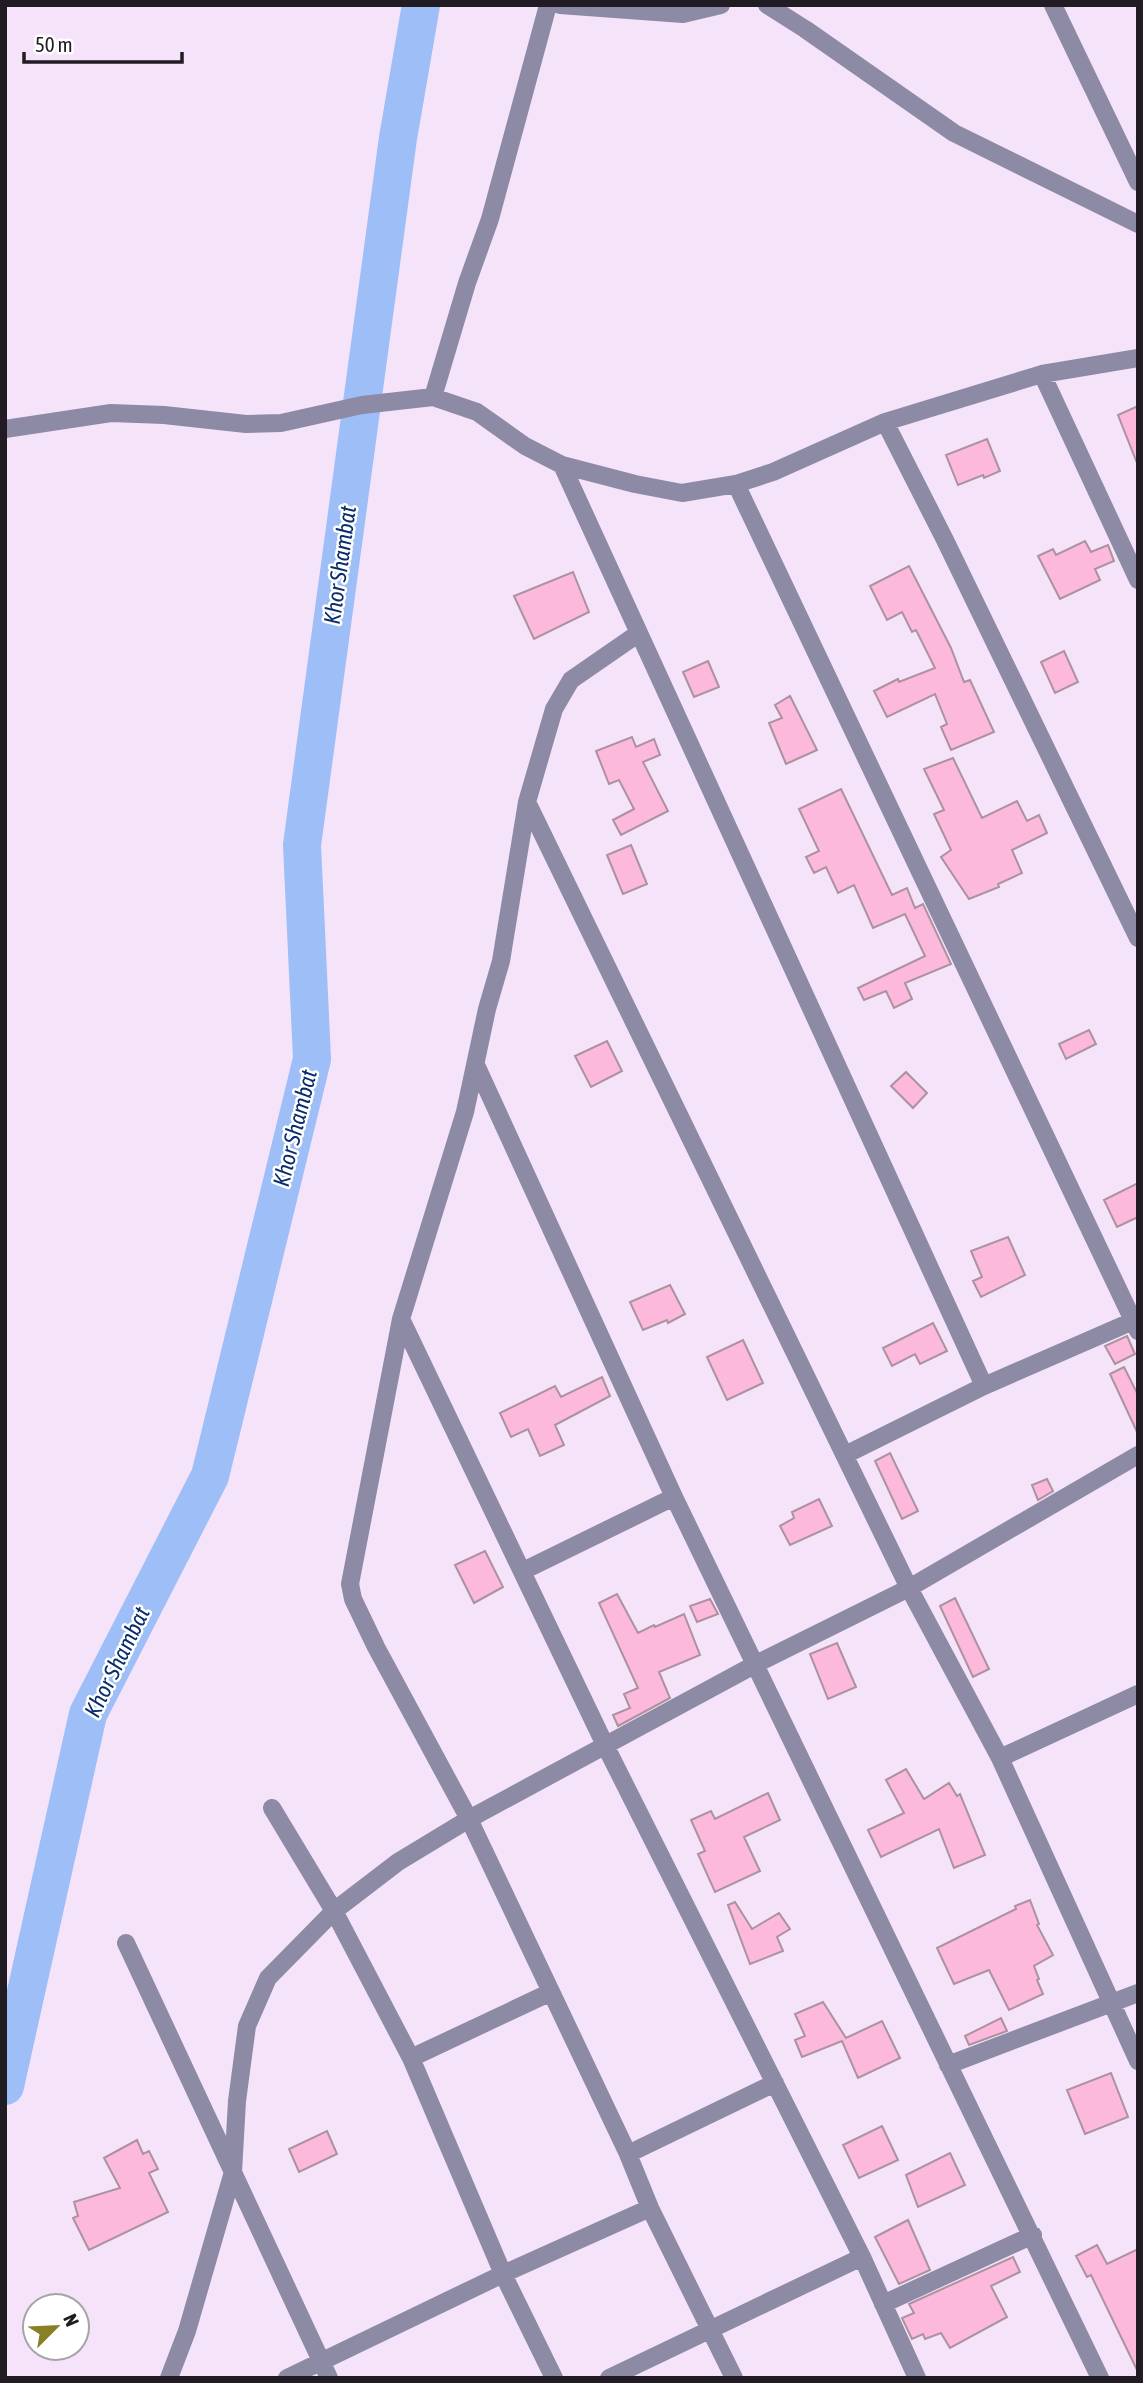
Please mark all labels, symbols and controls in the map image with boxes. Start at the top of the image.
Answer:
scale bar [24,21,182,65]
text: 50 m [35,32,73,56]
water label: Khor Shambat [319,504,361,626]
water label: Khor Shambat [268,1067,322,1189]
water label: Khor Shambat [79,1602,155,1721]
north arrow [21,2292,91,2362]
text: N [59,2310,84,2330]

